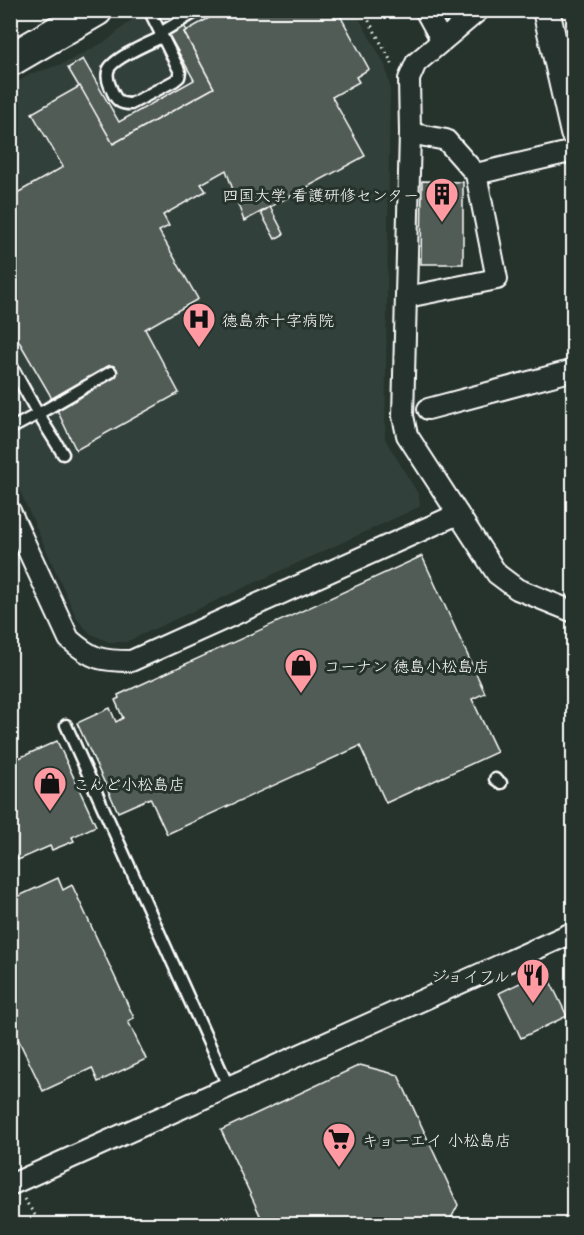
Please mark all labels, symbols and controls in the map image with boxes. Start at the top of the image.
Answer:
building icon: 四国大学 看護研修センター [424,176,460,223]
place label: 四国大学 看護研修センター [222,182,419,206]
hospital icon: 徳島赤十字病院 [181,301,217,348]
place label: 徳島赤十字病院 [222,307,334,331]
shop icon: コーナン 徳島小松島店 [283,647,319,694]
place label: コーナン 徳島小松島店 [324,653,489,677]
shop icon: こんど小松島店 [32,765,68,812]
place label: こんど小松島店 [73,771,185,795]
restaurant icon: ジョイフル [515,957,551,1004]
place label: ジョイフル [431,963,510,987]
supermarket icon: キョーエイ 小松島店 [321,1121,357,1168]
place label: キョーエイ 小松島店 [362,1127,511,1151]

